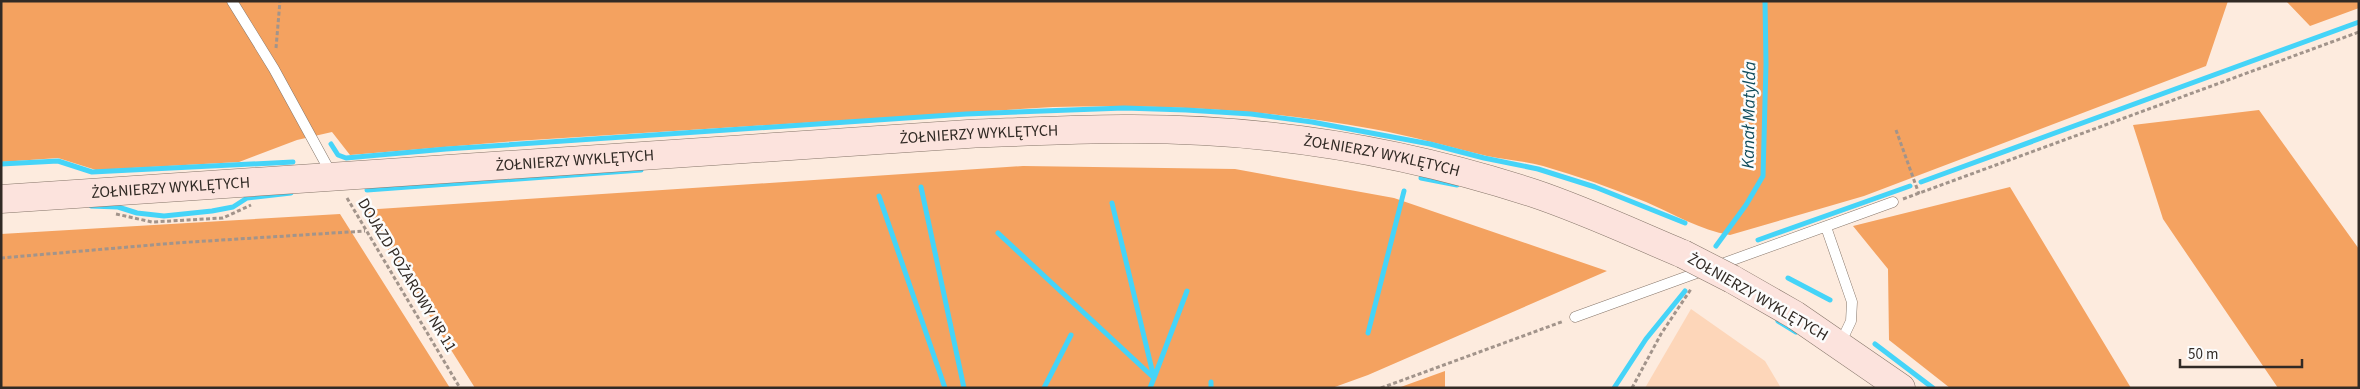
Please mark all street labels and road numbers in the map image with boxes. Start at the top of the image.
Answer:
street label: ŻOŁNIERZY WYKLĘTYCH [899,119,1059,150]
street label: ŻOŁNIERZY WYKLĘTYCH [1302,130,1462,182]
street label: ŻOŁNIERZY WYKLĘTYCH [495,144,655,177]
street label: ŻOŁNIERZY WYKLĘTYCH [90,171,251,204]
street label: DOJAZD POŻAROWY NR 11 [352,194,462,356]
street label: ŻOŁNIERZY WYKLĘTYCH [1684,248,1832,346]

